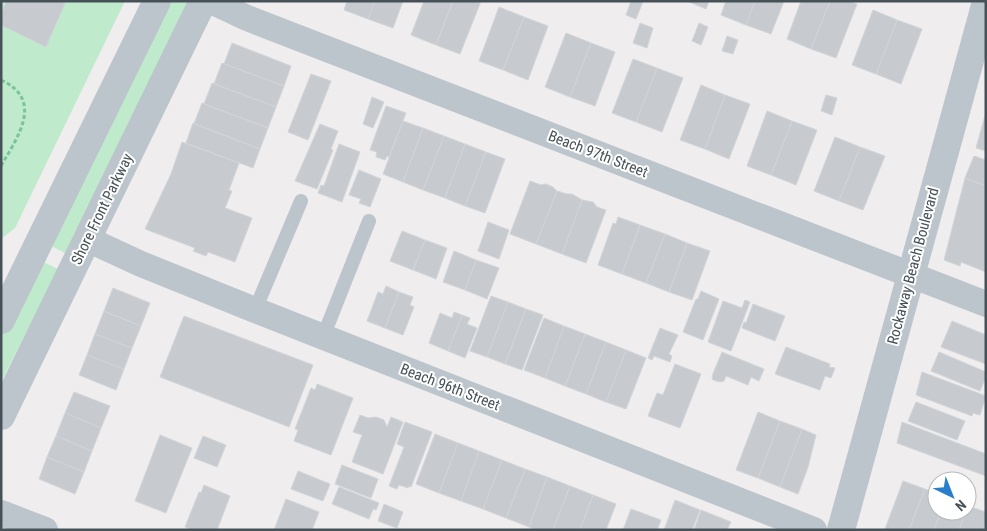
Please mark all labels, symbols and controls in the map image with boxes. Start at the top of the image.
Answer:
street label: Beach 97th Street [546,127,650,181]
street label: Shore Front Parkway [67,150,137,268]
street label: Rockaway Beach Boulevard [883,186,943,346]
street label: Beach 96th Street [398,360,502,414]
north arrow [927,471,977,521]
text: N [952,497,969,514]

